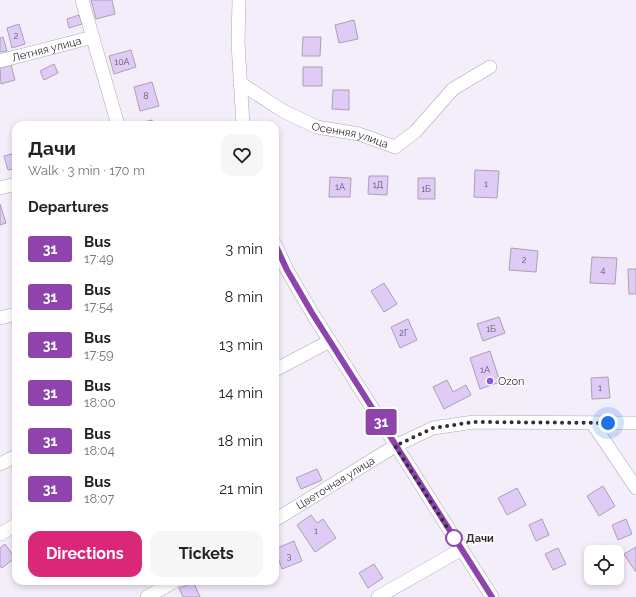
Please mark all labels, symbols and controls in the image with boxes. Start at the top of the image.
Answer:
house number: 2 [14,31,19,41]
street label: Летняя улица [10,34,83,64]
house number: 10А [114,57,130,67]
house number: 8 [143,91,149,101]
street label: Осенняя улица [310,119,390,151]
button: heart [221,134,263,176]
text: Дачи [28,137,76,159]
text: Walk · 3 min · 170 m [28,163,145,178]
house number: 1 [484,179,488,189]
house number: 1Д [373,180,384,190]
house number: 1А [335,182,345,192]
house number: 1Б [421,184,431,194]
text: Departures [28,198,109,216]
text: Bus [84,233,111,251]
text: 3 min [225,240,263,258]
text: 31 [43,241,57,257]
text: 17:49 [84,251,114,266]
house number: 2 [522,255,527,265]
house number: 4 [601,265,606,275]
text: Bus [84,281,111,299]
text: 8 min [224,288,263,306]
text: 31 [43,289,57,305]
text: 17:54 [84,299,113,314]
house number: 1Б [486,324,496,334]
house number: 2Г [399,328,409,338]
text: Bus [84,329,111,347]
text: 13 min [219,336,263,354]
text: 31 [43,337,57,353]
text: 17:59 [84,347,114,362]
house number: 1А [480,365,490,375]
place label: Ozon [498,375,525,388]
marker: Ozon [485,376,495,386]
text: Bus [84,377,111,395]
house number: 1 [598,383,602,393]
text: 14 min [219,384,263,402]
text: 31 [43,385,57,401]
text: 18:00 [84,395,116,410]
line badge: 31 [363,409,399,435]
your location [598,413,618,433]
text: 31 [374,414,388,430]
text: Bus [84,425,111,443]
text: 18 min [218,432,263,450]
text: 31 [43,433,57,449]
text: 18:04 [84,443,115,458]
street label: Цветочная улица [294,454,377,512]
text: Bus [84,473,111,491]
text: 21 min [219,480,263,498]
text: 31 [43,481,57,497]
text: 18:07 [84,491,115,506]
house number: 1 [314,526,318,536]
marker: Дачи [445,529,463,547]
button: Directions [28,531,142,577]
button: Tickets [150,531,263,577]
place label: Дачи [466,532,494,545]
map controls [584,545,624,585]
button: locate [584,545,624,585]
house number: 3 [287,551,292,561]

